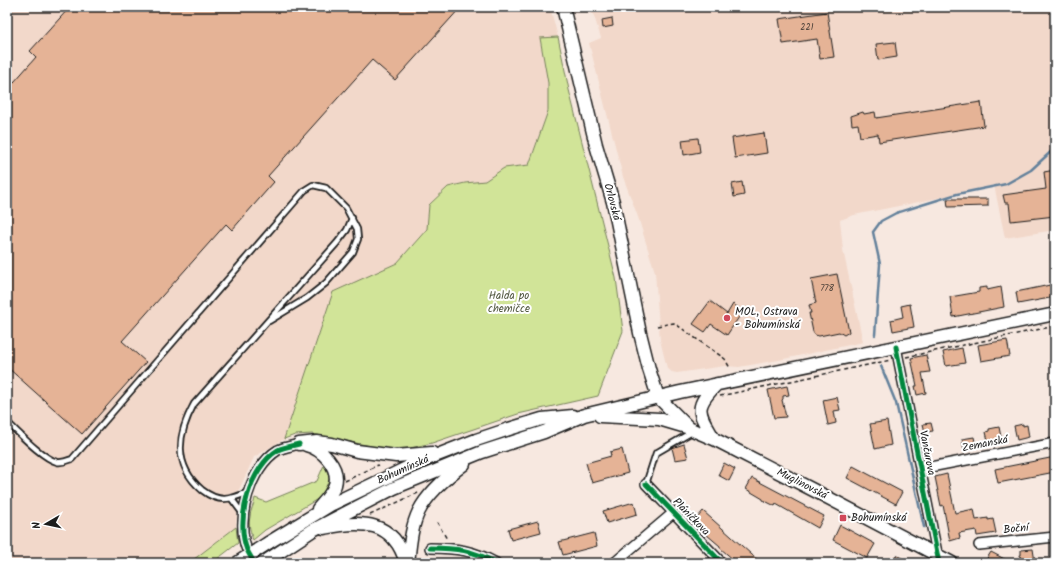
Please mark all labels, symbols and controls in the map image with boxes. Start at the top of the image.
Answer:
house number: 221 [800,20,814,35]
street label: Orlovská [598,181,626,224]
house number: 778 [820,281,834,296]
park label: Halda po chemičce [488,287,530,318]
place label: MOL, Ostrava - Bohumínská [735,303,802,334]
marker: MOL, Ostrava - Bohumínská [722,313,732,323]
street label: Vančurova [914,429,940,477]
street label: Zemanská [960,430,1011,457]
street label: Bohumínská [374,450,434,489]
street label: Muglinovská [773,463,832,505]
street label: Pláničkova [668,494,714,540]
north arrow [26,504,66,544]
place label: Bohumínská [851,509,908,527]
marker: Bohumínská [838,513,848,523]
street label: Boční [1002,518,1032,539]
text: N [28,521,47,530]

